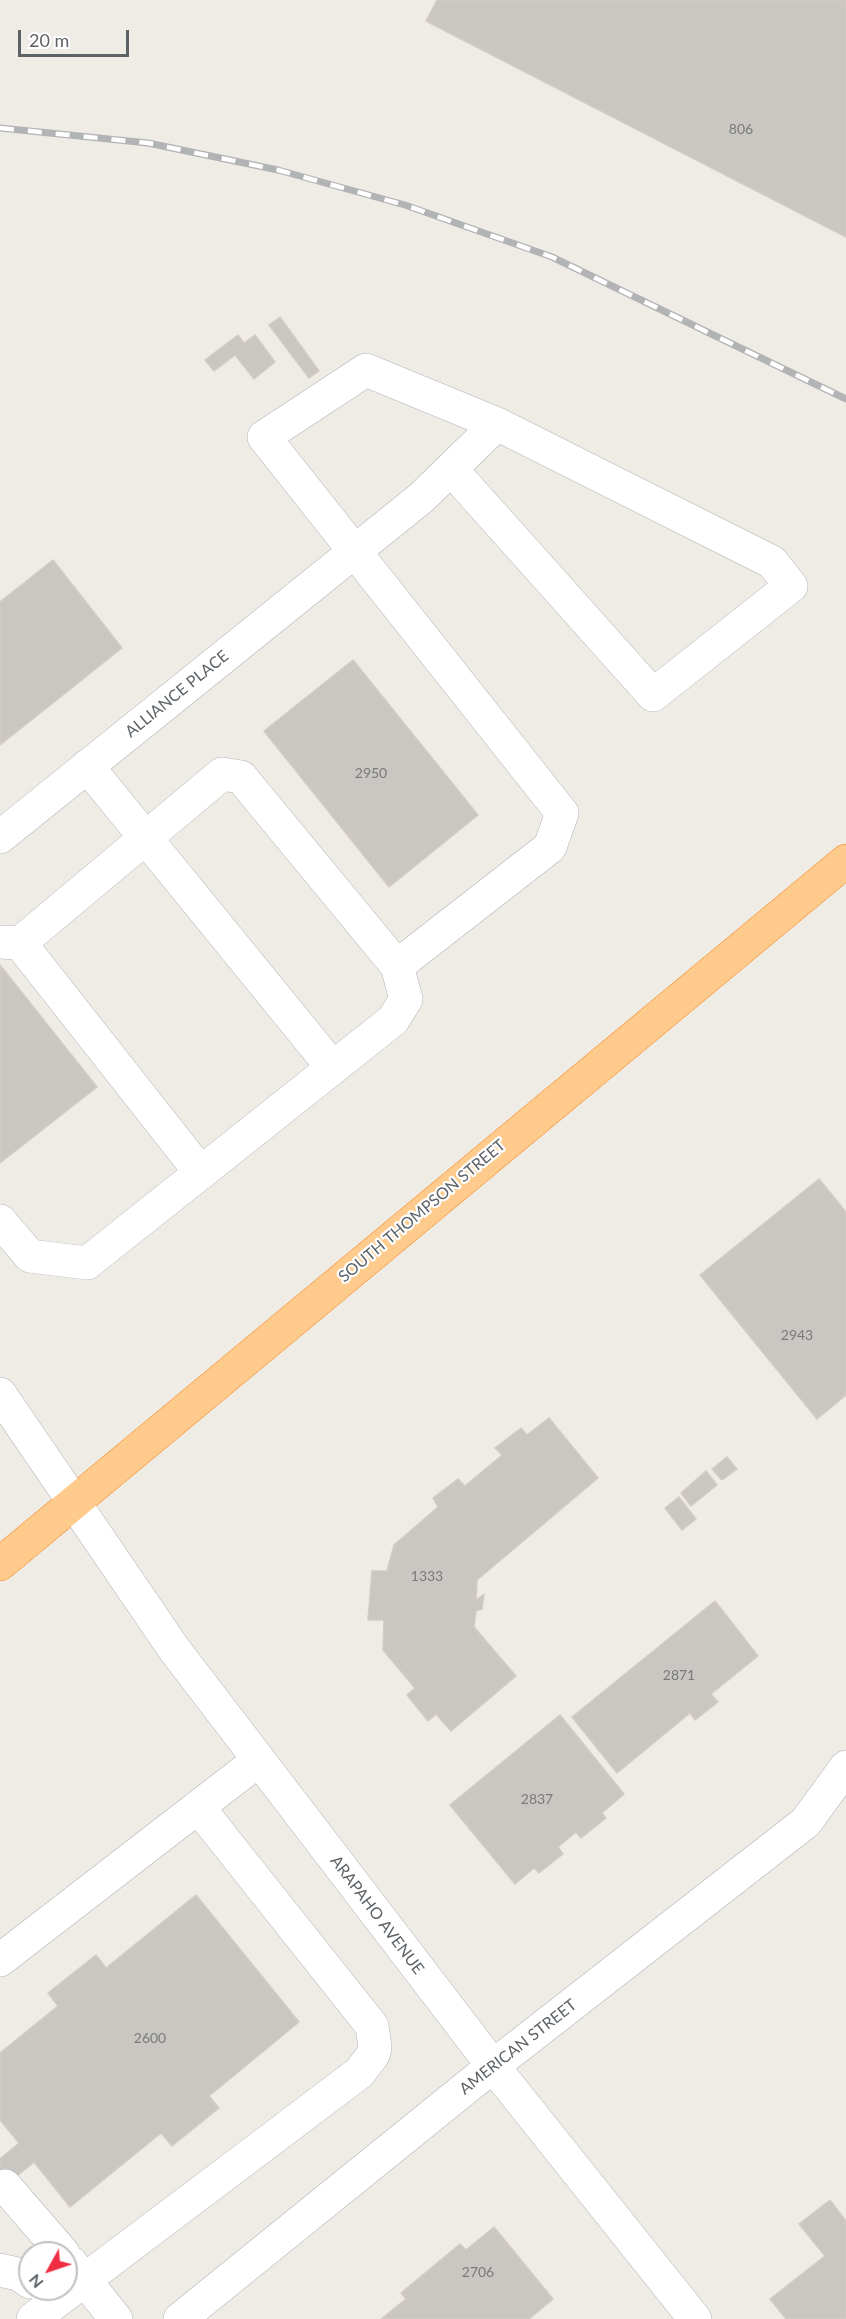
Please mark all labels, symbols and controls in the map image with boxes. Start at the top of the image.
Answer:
scale bar [21,18,132,56]
text: 20 m [29,29,69,51]
house number: 806 [729,121,753,137]
street label: ALLIANCE PLACE [122,647,232,741]
house number: 2950 [355,765,387,781]
street label: SOUTH THOMPSON STREET [335,1136,509,1286]
house number: 2943 [781,1327,813,1343]
house number: 1333 [411,1568,443,1584]
house number: 2871 [663,1667,695,1683]
house number: 2837 [521,1791,553,1807]
street label: ARAPAHO AVENUE [326,1852,428,1978]
street label: AMERICAN STREET [456,1995,580,2099]
house number: 2600 [134,2030,166,2046]
north arrow [18,2241,78,2301]
house number: 2706 [462,2264,494,2280]
text: N [24,2271,47,2292]

